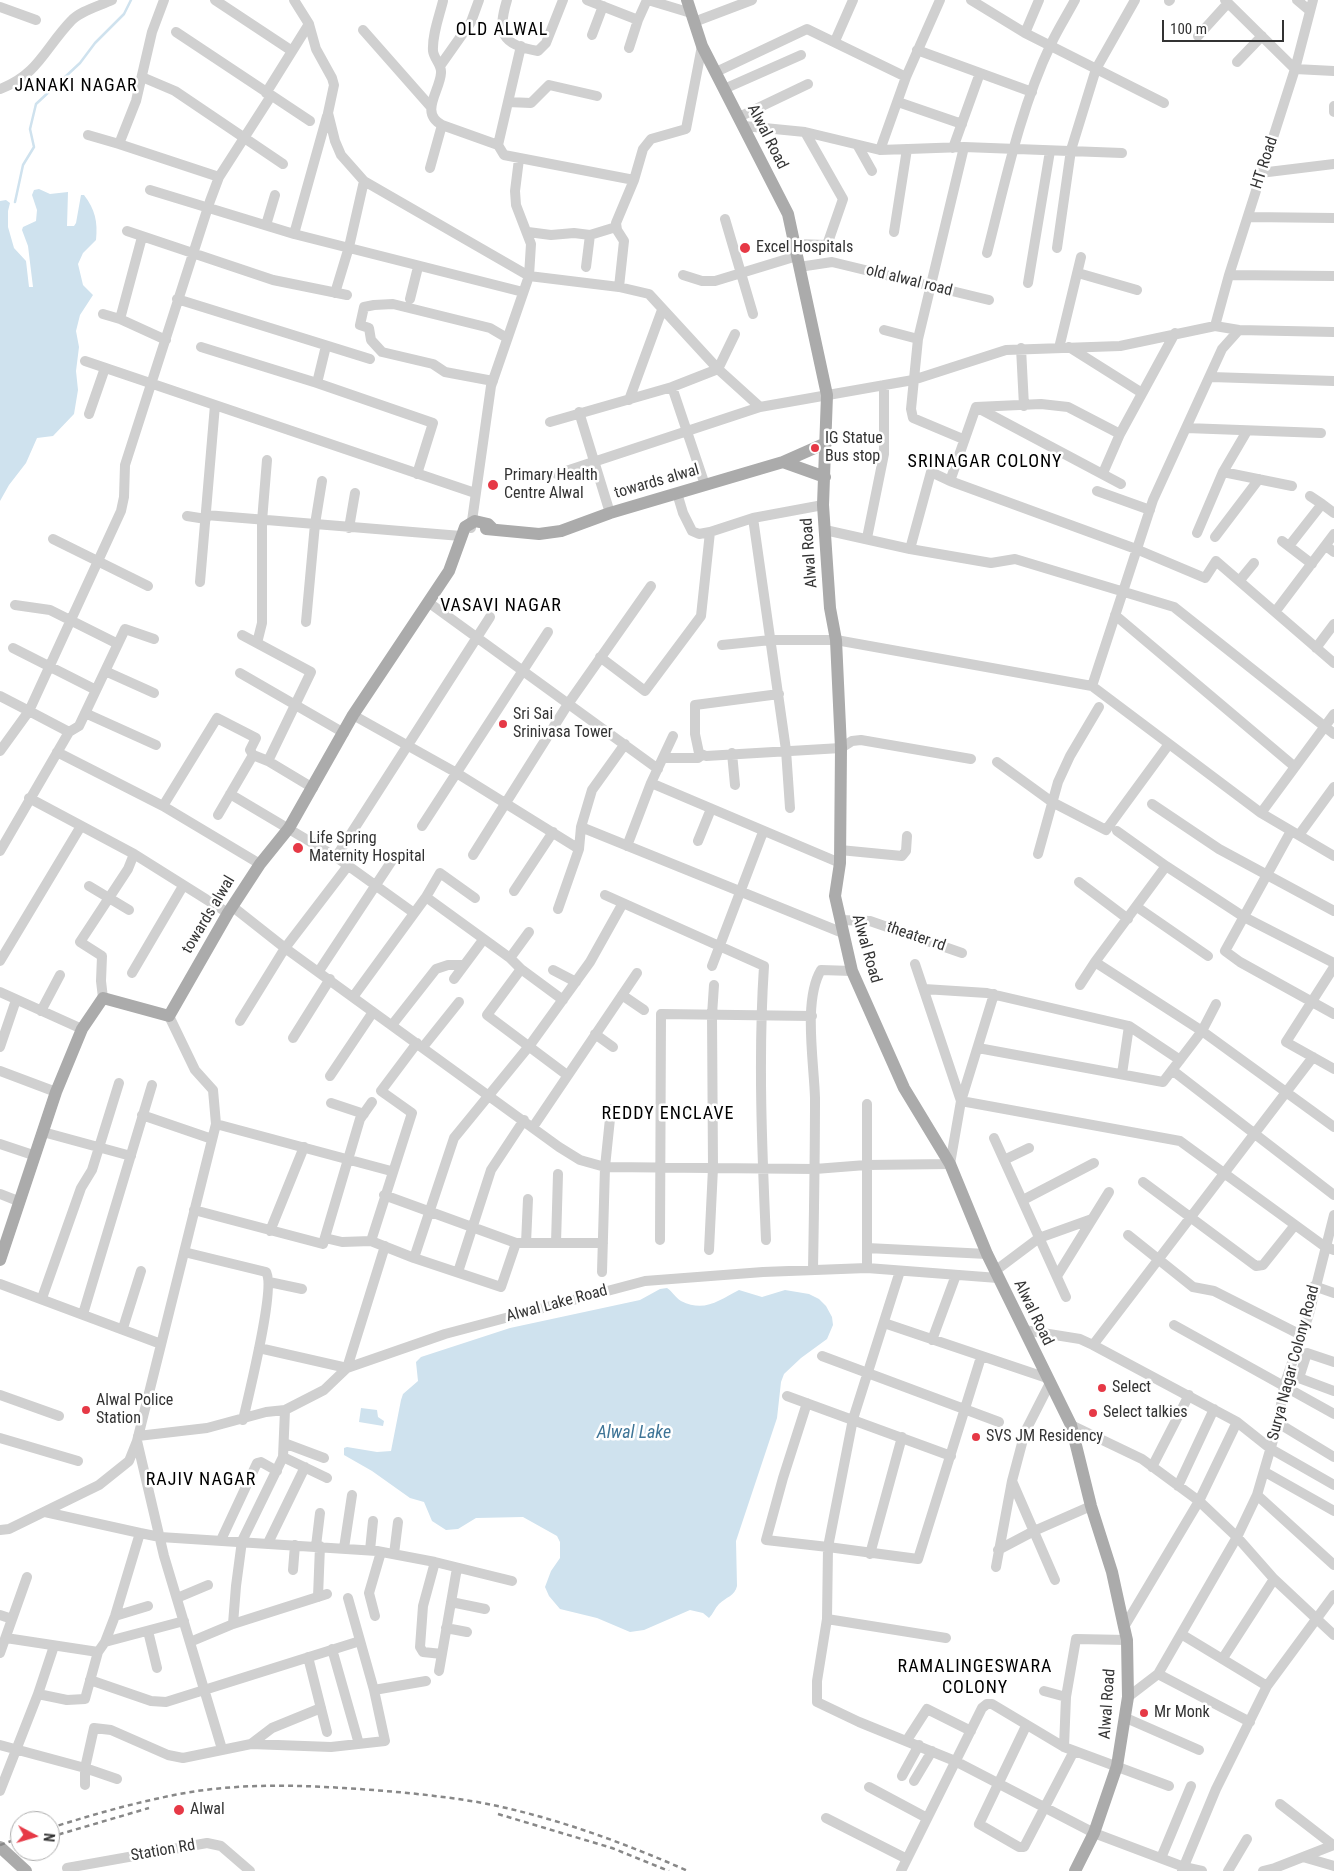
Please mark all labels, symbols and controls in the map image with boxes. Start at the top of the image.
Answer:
scale bar [1164,10,1286,42]
district label: OLD ALWAL [455,19,549,41]
text: 100 m [1170,20,1207,38]
district label: JANAKI NAGAR [13,75,139,97]
street label: Alwal Road [742,101,792,173]
street label: HT Road [1248,134,1282,192]
place label: Excel Hospitals [756,238,853,258]
marker: Excel Hospitals [738,241,752,255]
street label: old alwal road [864,261,954,301]
place label: IG Statue Bus stop [825,429,883,467]
marker: IG Statue Bus stop [809,442,821,454]
district label: SRINAGAR COLONY [906,451,1064,473]
street label: towards alwal [612,461,702,503]
place label: Primary Health Centre Alwal [504,466,598,504]
marker: Primary Health Centre Alwal [486,478,500,492]
street label: Alwal Road [798,517,822,589]
district label: VASAVI NAGAR [439,595,563,617]
place label: Sri Sai Srinivasa Tower [513,705,613,743]
marker: Sri Sai Srinivasa Tower [497,718,509,730]
place label: Life Spring Maternity Hospital [309,829,425,867]
marker: Life Spring Maternity Hospital [291,841,305,855]
street label: towards alwal [178,873,240,957]
street label: Alwal Road [847,913,885,985]
street label: theater rd [884,918,948,956]
district label: REDDY ENCLAVE [600,1103,736,1125]
street label: Alwal Road [1009,1277,1057,1349]
street label: Alwal Lake Road [504,1281,610,1327]
street label: Surya Nagar Colony Road [1264,1283,1324,1443]
place label: Select [1112,1378,1151,1398]
marker: Select [1096,1382,1108,1394]
place label: Alwal Police Station [96,1391,173,1429]
place label: Select talkies [1103,1403,1188,1423]
marker: Alwal Police Station [80,1404,92,1416]
marker: Select talkies [1087,1407,1099,1419]
water label: Alwal Lake [597,1422,671,1444]
place label: SVS JM Residency [986,1427,1103,1447]
marker: SVS JM Residency [970,1431,982,1443]
district label: RAJIV NAGAR [144,1469,258,1491]
district label: RAMALINGESWARA COLONY [896,1656,1054,1698]
street label: Alwal Road [1096,1668,1120,1740]
place label: Mr Monk [1154,1703,1210,1723]
marker: Mr Monk [1138,1707,1150,1719]
place label: Alwal [190,1800,225,1820]
marker: Alwal [172,1803,186,1817]
north arrow [10,1811,60,1861]
text: N [41,1832,57,1843]
street label: Station Rd [129,1836,197,1866]

